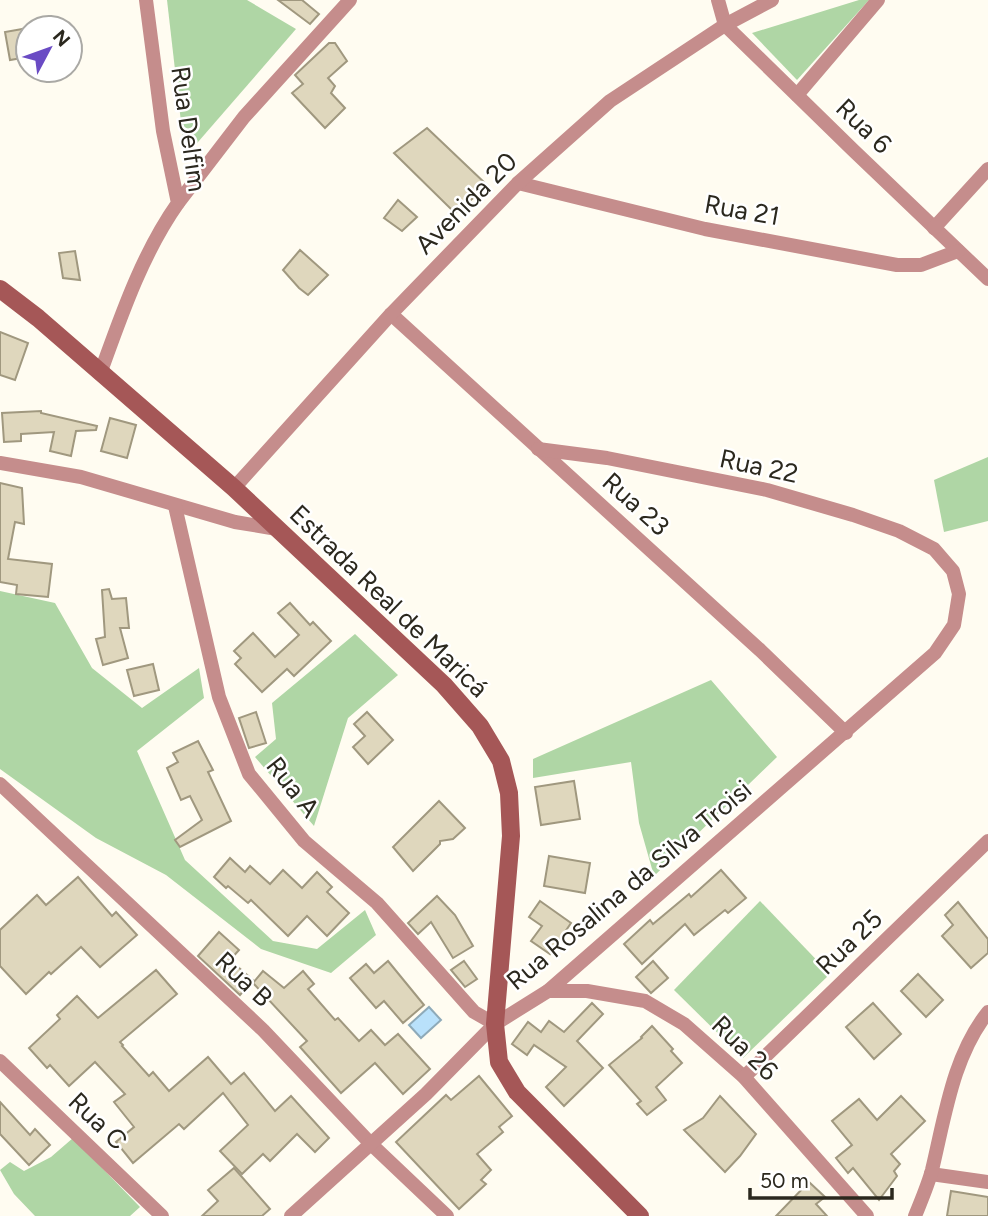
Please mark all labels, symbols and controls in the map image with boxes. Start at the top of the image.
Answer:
north arrow [14,14,84,84]
text: N [48,25,75,51]
street label: Rua Delfim [164,64,214,194]
street label: Rua 6 [829,92,899,160]
street label: Avenida 20 [408,145,524,261]
street label: Rua 21 [702,188,782,232]
street label: Rua 22 [717,442,801,490]
street label: Rua 23 [596,466,676,542]
street label: Estrada Real de Maricá [283,498,495,704]
street label: Rua A [259,750,327,824]
street label: Rua Rosalina da Silva Troisi [500,773,758,997]
street label: Rua 25 [809,903,889,981]
street label: Rua B [209,945,279,1013]
street label: Rua 26 [705,1009,785,1087]
street label: Rua C [62,1085,134,1157]
scale bar [750,1156,892,1200]
text: 50 m [760,1168,809,1193]

